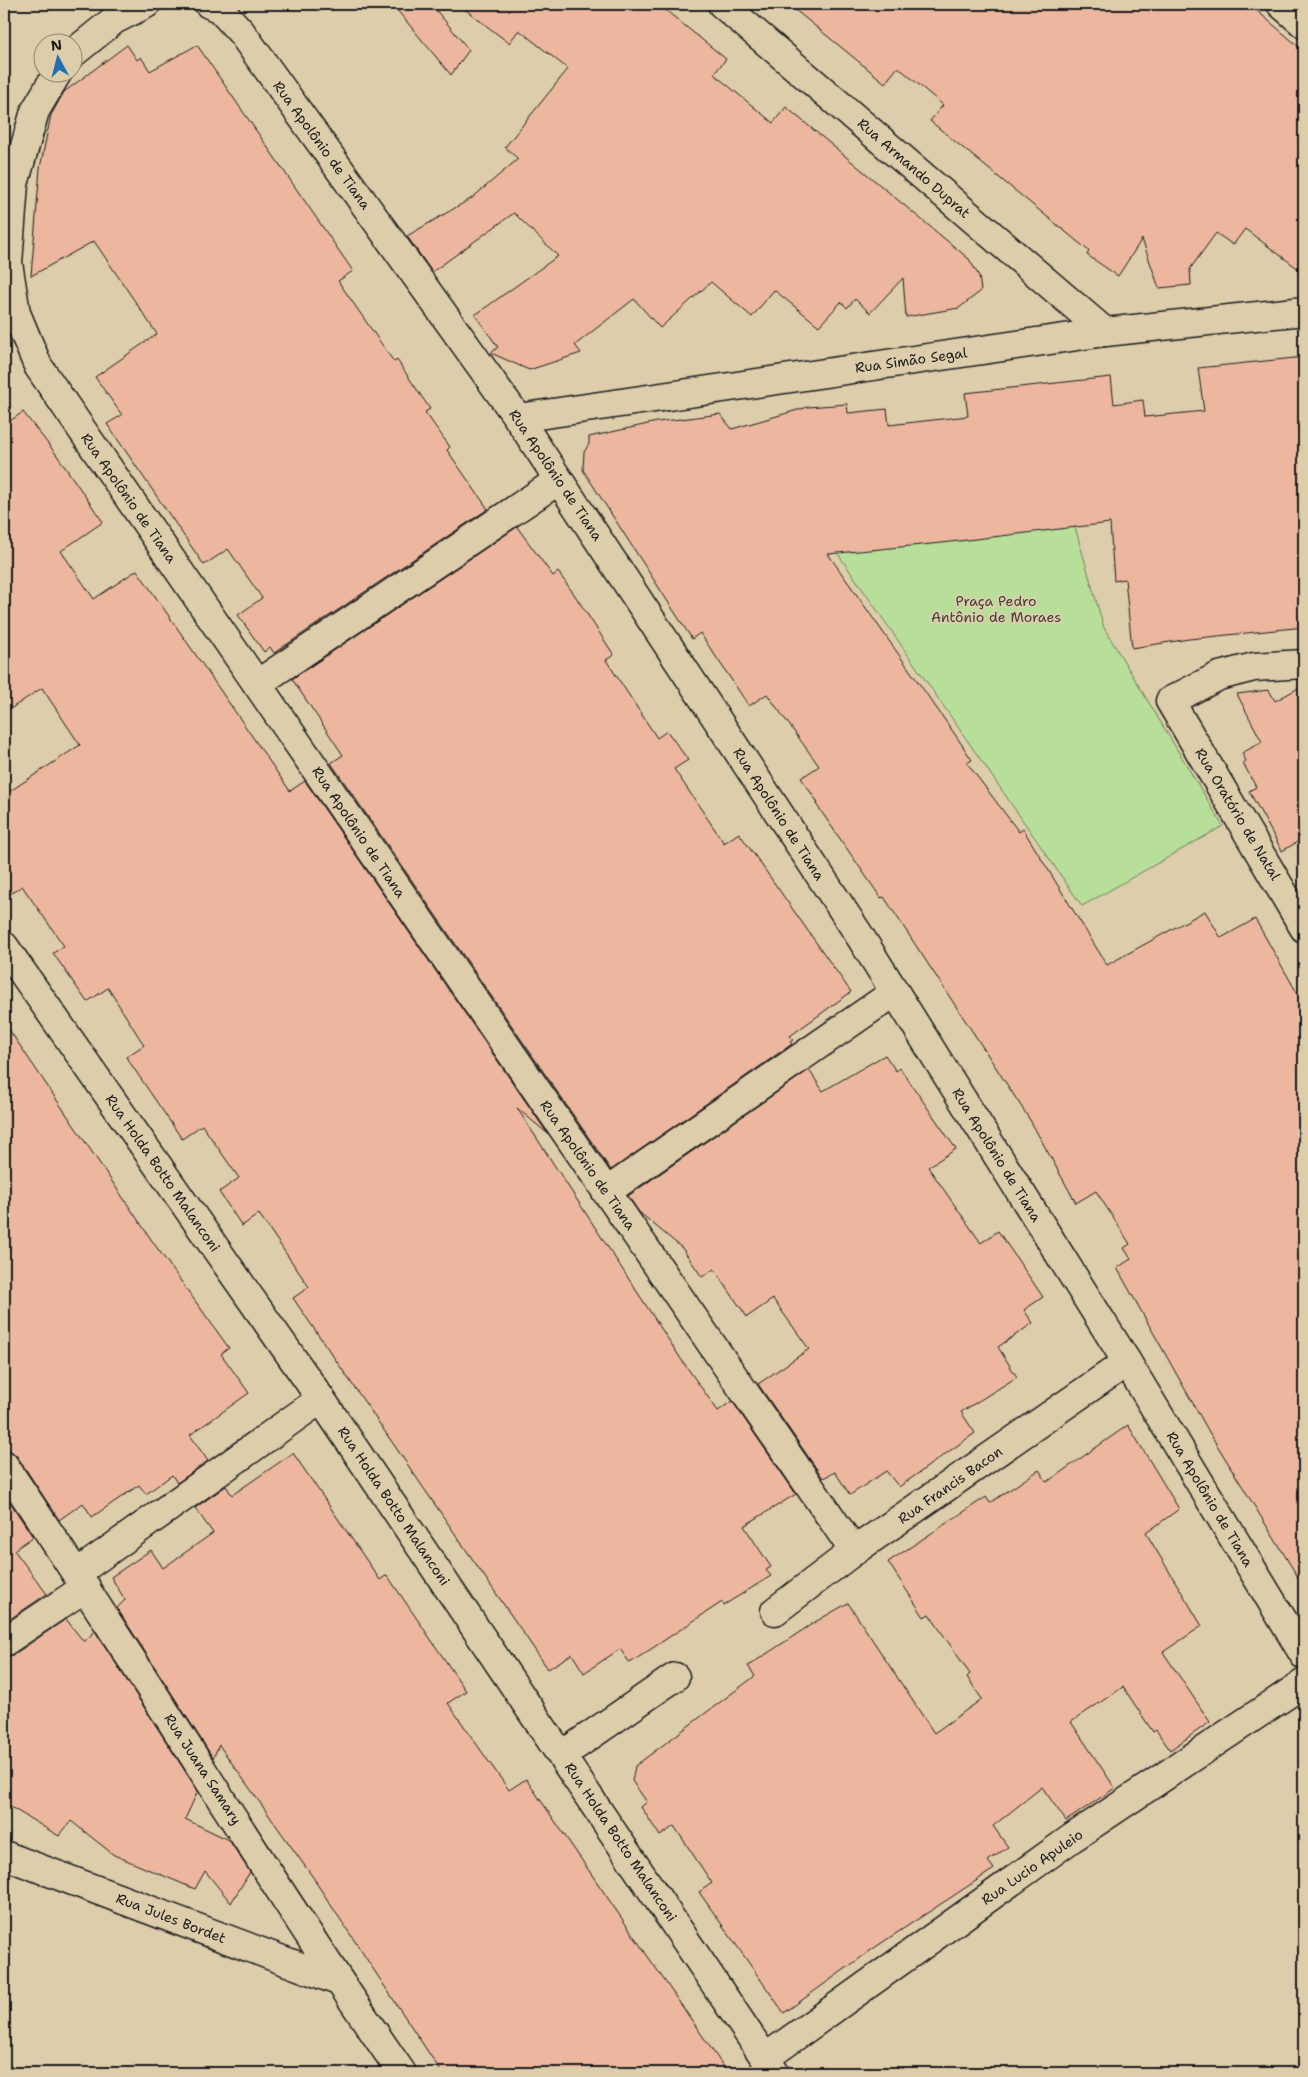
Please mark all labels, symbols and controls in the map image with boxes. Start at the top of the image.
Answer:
north arrow [32,32,82,82]
text: N [50,35,63,55]
street label: Rua Apolônio de Tiana [269,77,375,213]
street label: Rua Armando Duprat [854,114,974,222]
street label: Rua Simão Segal [854,343,969,377]
street label: Rua Apolônio de Tiana [505,406,607,544]
street label: Rua Apolônio de Tiana [77,429,181,567]
park label: Praça Pedro Antônio de Moraes [931,592,1061,626]
street label: Rua Apolônio de Tiana [729,744,829,884]
street label: Rua Oratório de Natal [1191,745,1285,884]
street label: Rua Apolônio de Tiana [308,763,410,901]
street label: Rua Apolônio de Tiana [948,1085,1046,1226]
street label: Rua Holda Botto Malanconi [102,1091,224,1255]
street label: Rua Apolônio de Tiana [536,1096,640,1234]
street label: Rua Holda Botto Malanconi [334,1423,454,1589]
street label: Rua Apolônio de Tiana [1162,1428,1258,1570]
street label: Rua Francis Bacon [894,1442,1006,1528]
street label: Rua Juana Samary [160,1710,246,1828]
street label: Rua Holda Botto Malanconi [561,1759,681,1925]
street label: Rua Lucio Apuleio [978,1825,1086,1909]
street label: Rua Jules Bordet [114,1889,228,1947]

